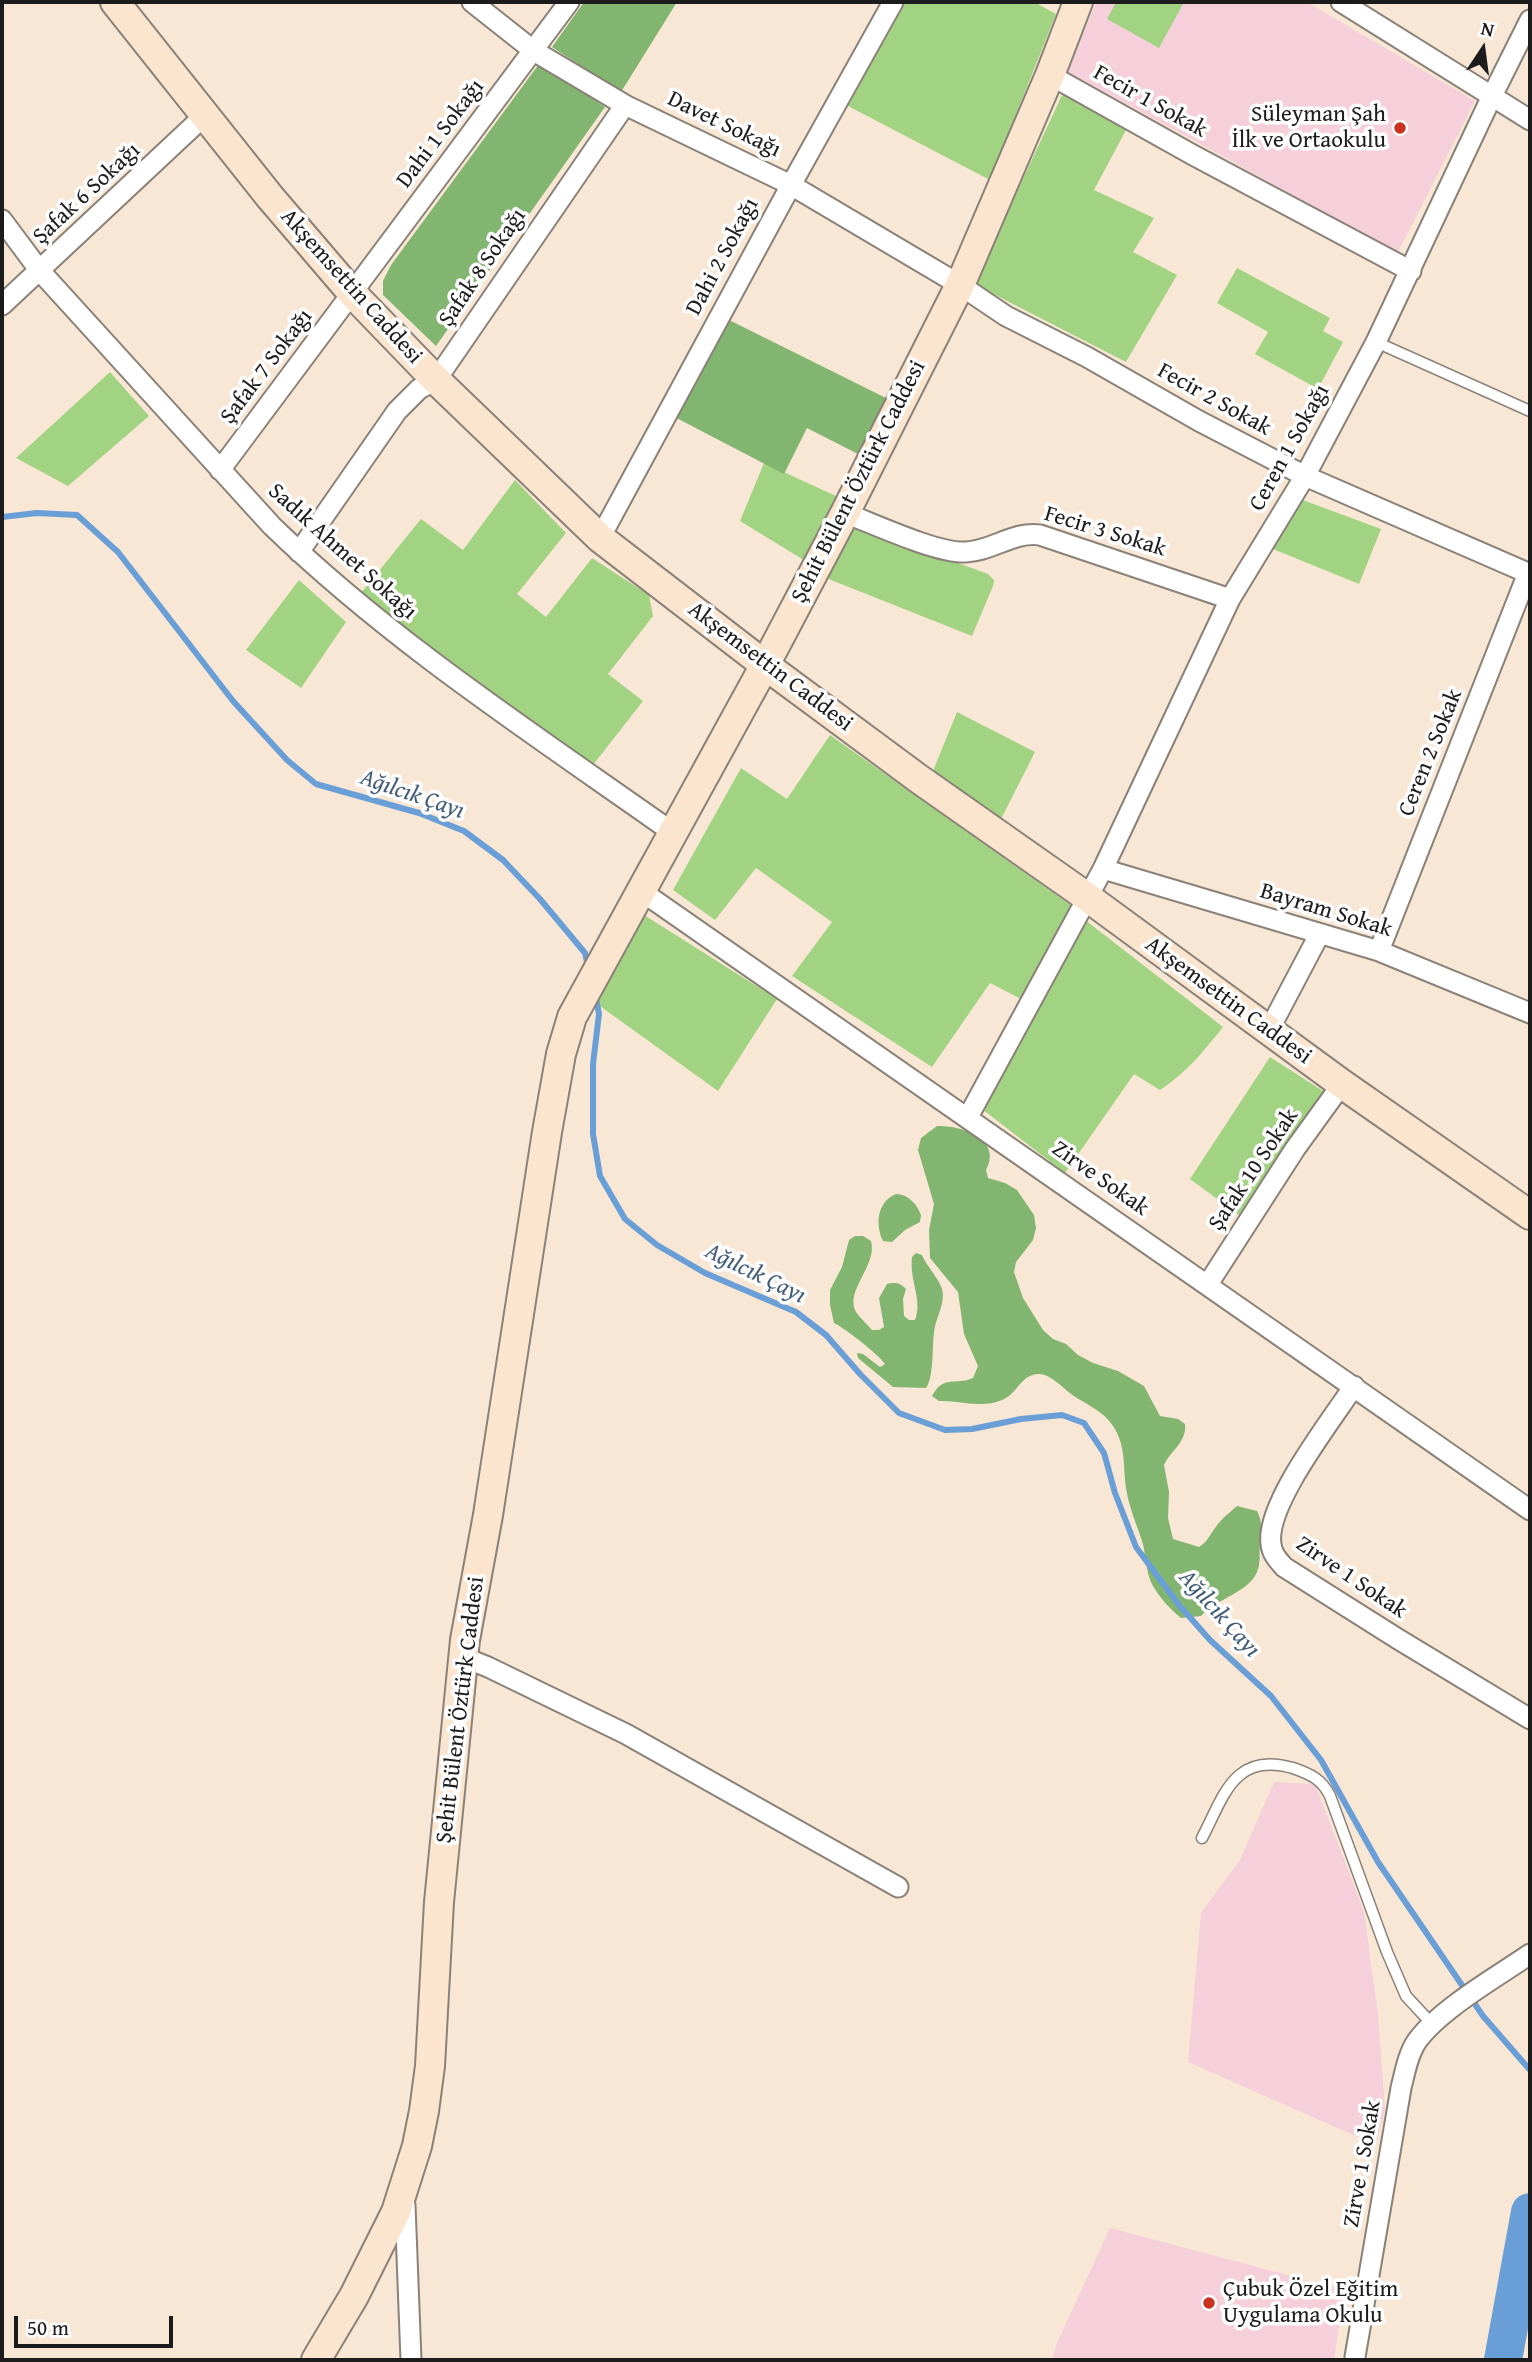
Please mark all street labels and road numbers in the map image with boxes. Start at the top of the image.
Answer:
street label: Fecir 1 Sokak [1088,59,1212,145]
street label: Dahi 1 Sokağı [391,74,491,194]
street label: Davet Sokağı [663,86,785,164]
street label: Şafak 6 Sokağı [28,137,146,251]
street label: Dahi 2 Sokağı [681,194,765,320]
street label: Akşemsettin Caddesi [274,204,428,370]
street label: Şafak 8 Sokağı [433,204,533,332]
street label: Şafak 7 Sokağı [215,304,319,430]
street label: Şehit Bülent Öztürk Caddesi [786,356,932,608]
street label: Fecir 2 Sokak [1152,357,1276,443]
street label: Ceren 1 Sokağı [1244,380,1336,516]
street label: Sadık Ahmet Sokağı [262,478,422,626]
street label: Fecir 3 Sokak [1041,500,1169,564]
street label: Akşemsettin Caddesi [682,596,858,738]
street label: Ceren 2 Sokak [1393,685,1469,821]
street label: Bayram Sokak [1257,878,1395,944]
street label: Akşemsettin Caddesi [1139,931,1317,1071]
street label: Şafak 10 Sokak [1203,1104,1305,1236]
street label: Zirve Sokak [1046,1136,1154,1222]
street label: Zirve 1 Sokak [1290,1531,1412,1625]
street label: Şehit Bülent Öztürk Caddesi [431,1575,491,1845]
street label: Zirve 1 Sokak [1338,2098,1388,2230]

